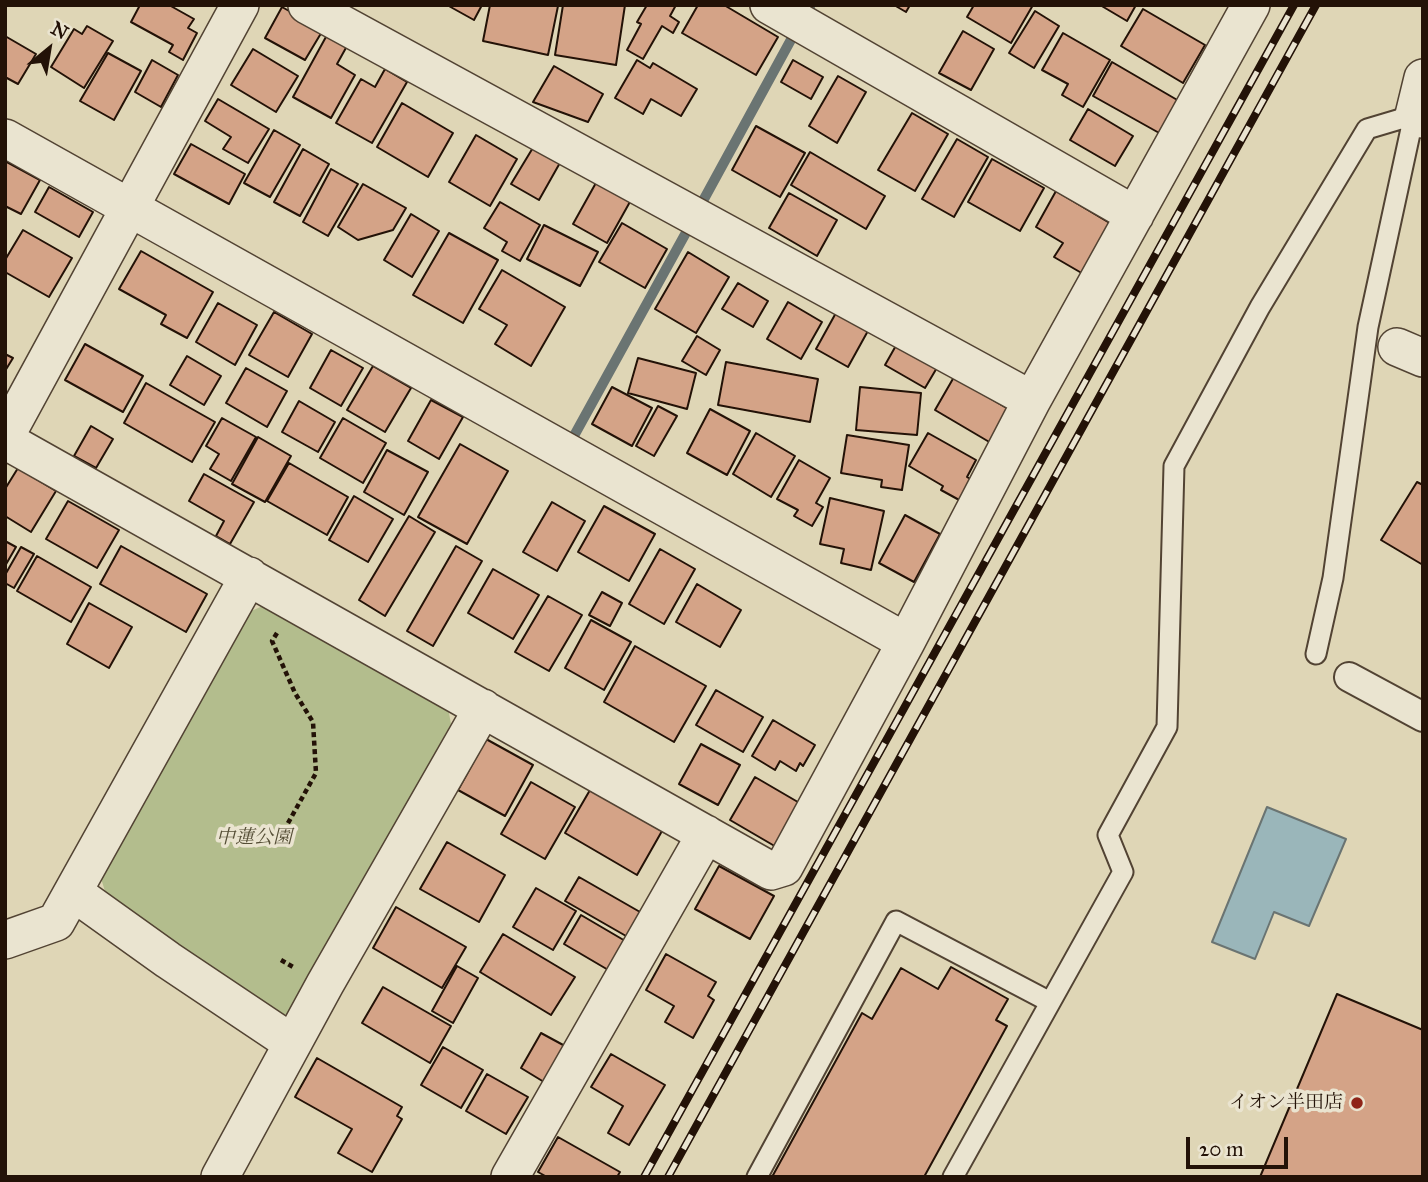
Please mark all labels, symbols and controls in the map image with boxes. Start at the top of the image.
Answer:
north arrow [14,14,84,84]
text: N [47,16,72,44]
park label: 中蓮公園 [216,827,292,849]
place label: イオン半田店 [1229,1092,1343,1114]
marker: イオン半田店 [1349,1095,1365,1111]
scale bar [1190,1122,1292,1166]
text: 20 m [1199,1136,1244,1162]

